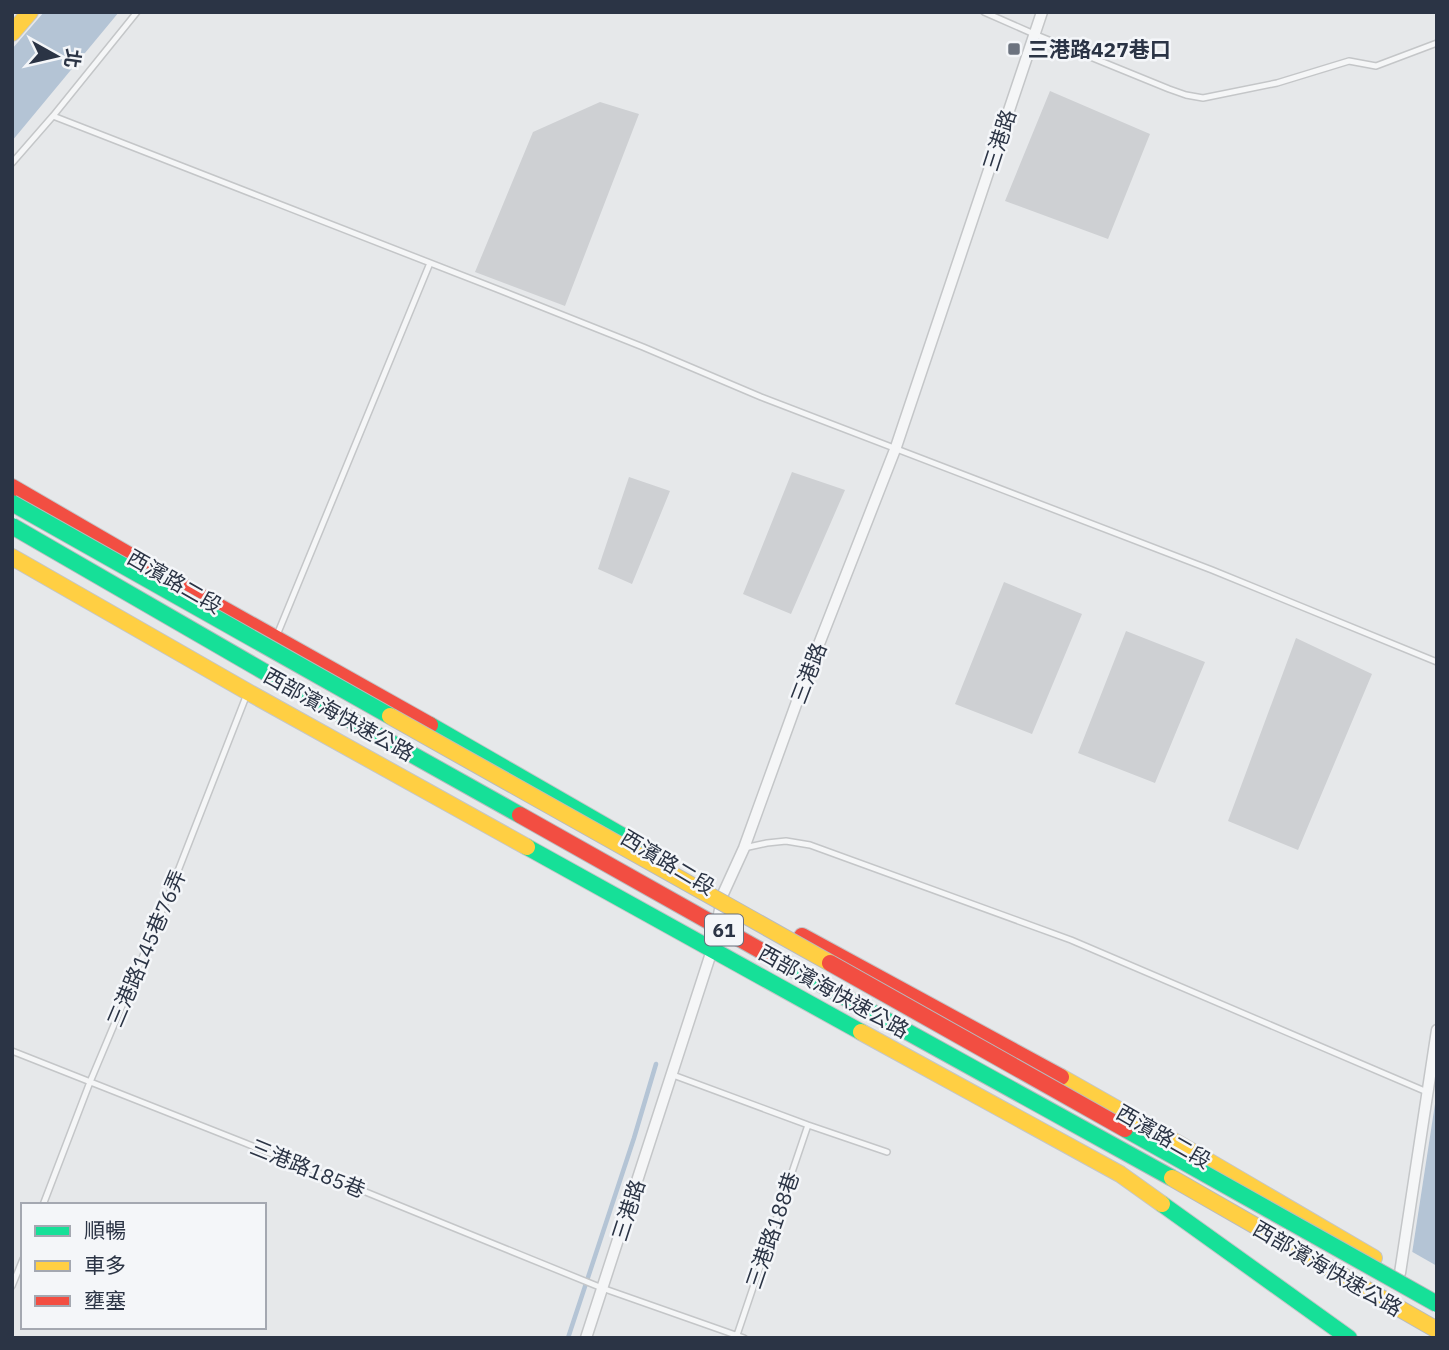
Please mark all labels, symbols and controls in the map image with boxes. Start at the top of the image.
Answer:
north arrow [21,21,91,91]
place label: 三港路427巷口 [1028,35,1171,63]
marker: 三港路427巷口 [1006,41,1022,57]
text: 北 [60,47,86,69]
street label: 三港路 [976,106,1022,174]
street label: 西濱路二段 [123,543,227,619]
street label: 三港路 [784,639,832,707]
street label: 西部濱海快速公路 [259,661,419,767]
street label: 西濱路二段 [616,823,720,901]
street label: 三港路145巷76弄 [100,865,192,1031]
road number: 61 [705,914,743,946]
street label: 西部濱海快速公路 [754,938,914,1044]
street label: 西濱路二段 [1112,1098,1216,1174]
street label: 三港路185巷 [246,1132,370,1204]
street label: 三港路188巷 [739,1168,805,1292]
street label: 三港路 [605,1176,651,1244]
legend [21,1203,266,1329]
street label: 西部濱海快速公路 [1248,1214,1408,1322]
text: 順暢 [84,1216,126,1244]
text: 車多 [84,1251,126,1279]
text: 壅塞 [84,1286,126,1314]

